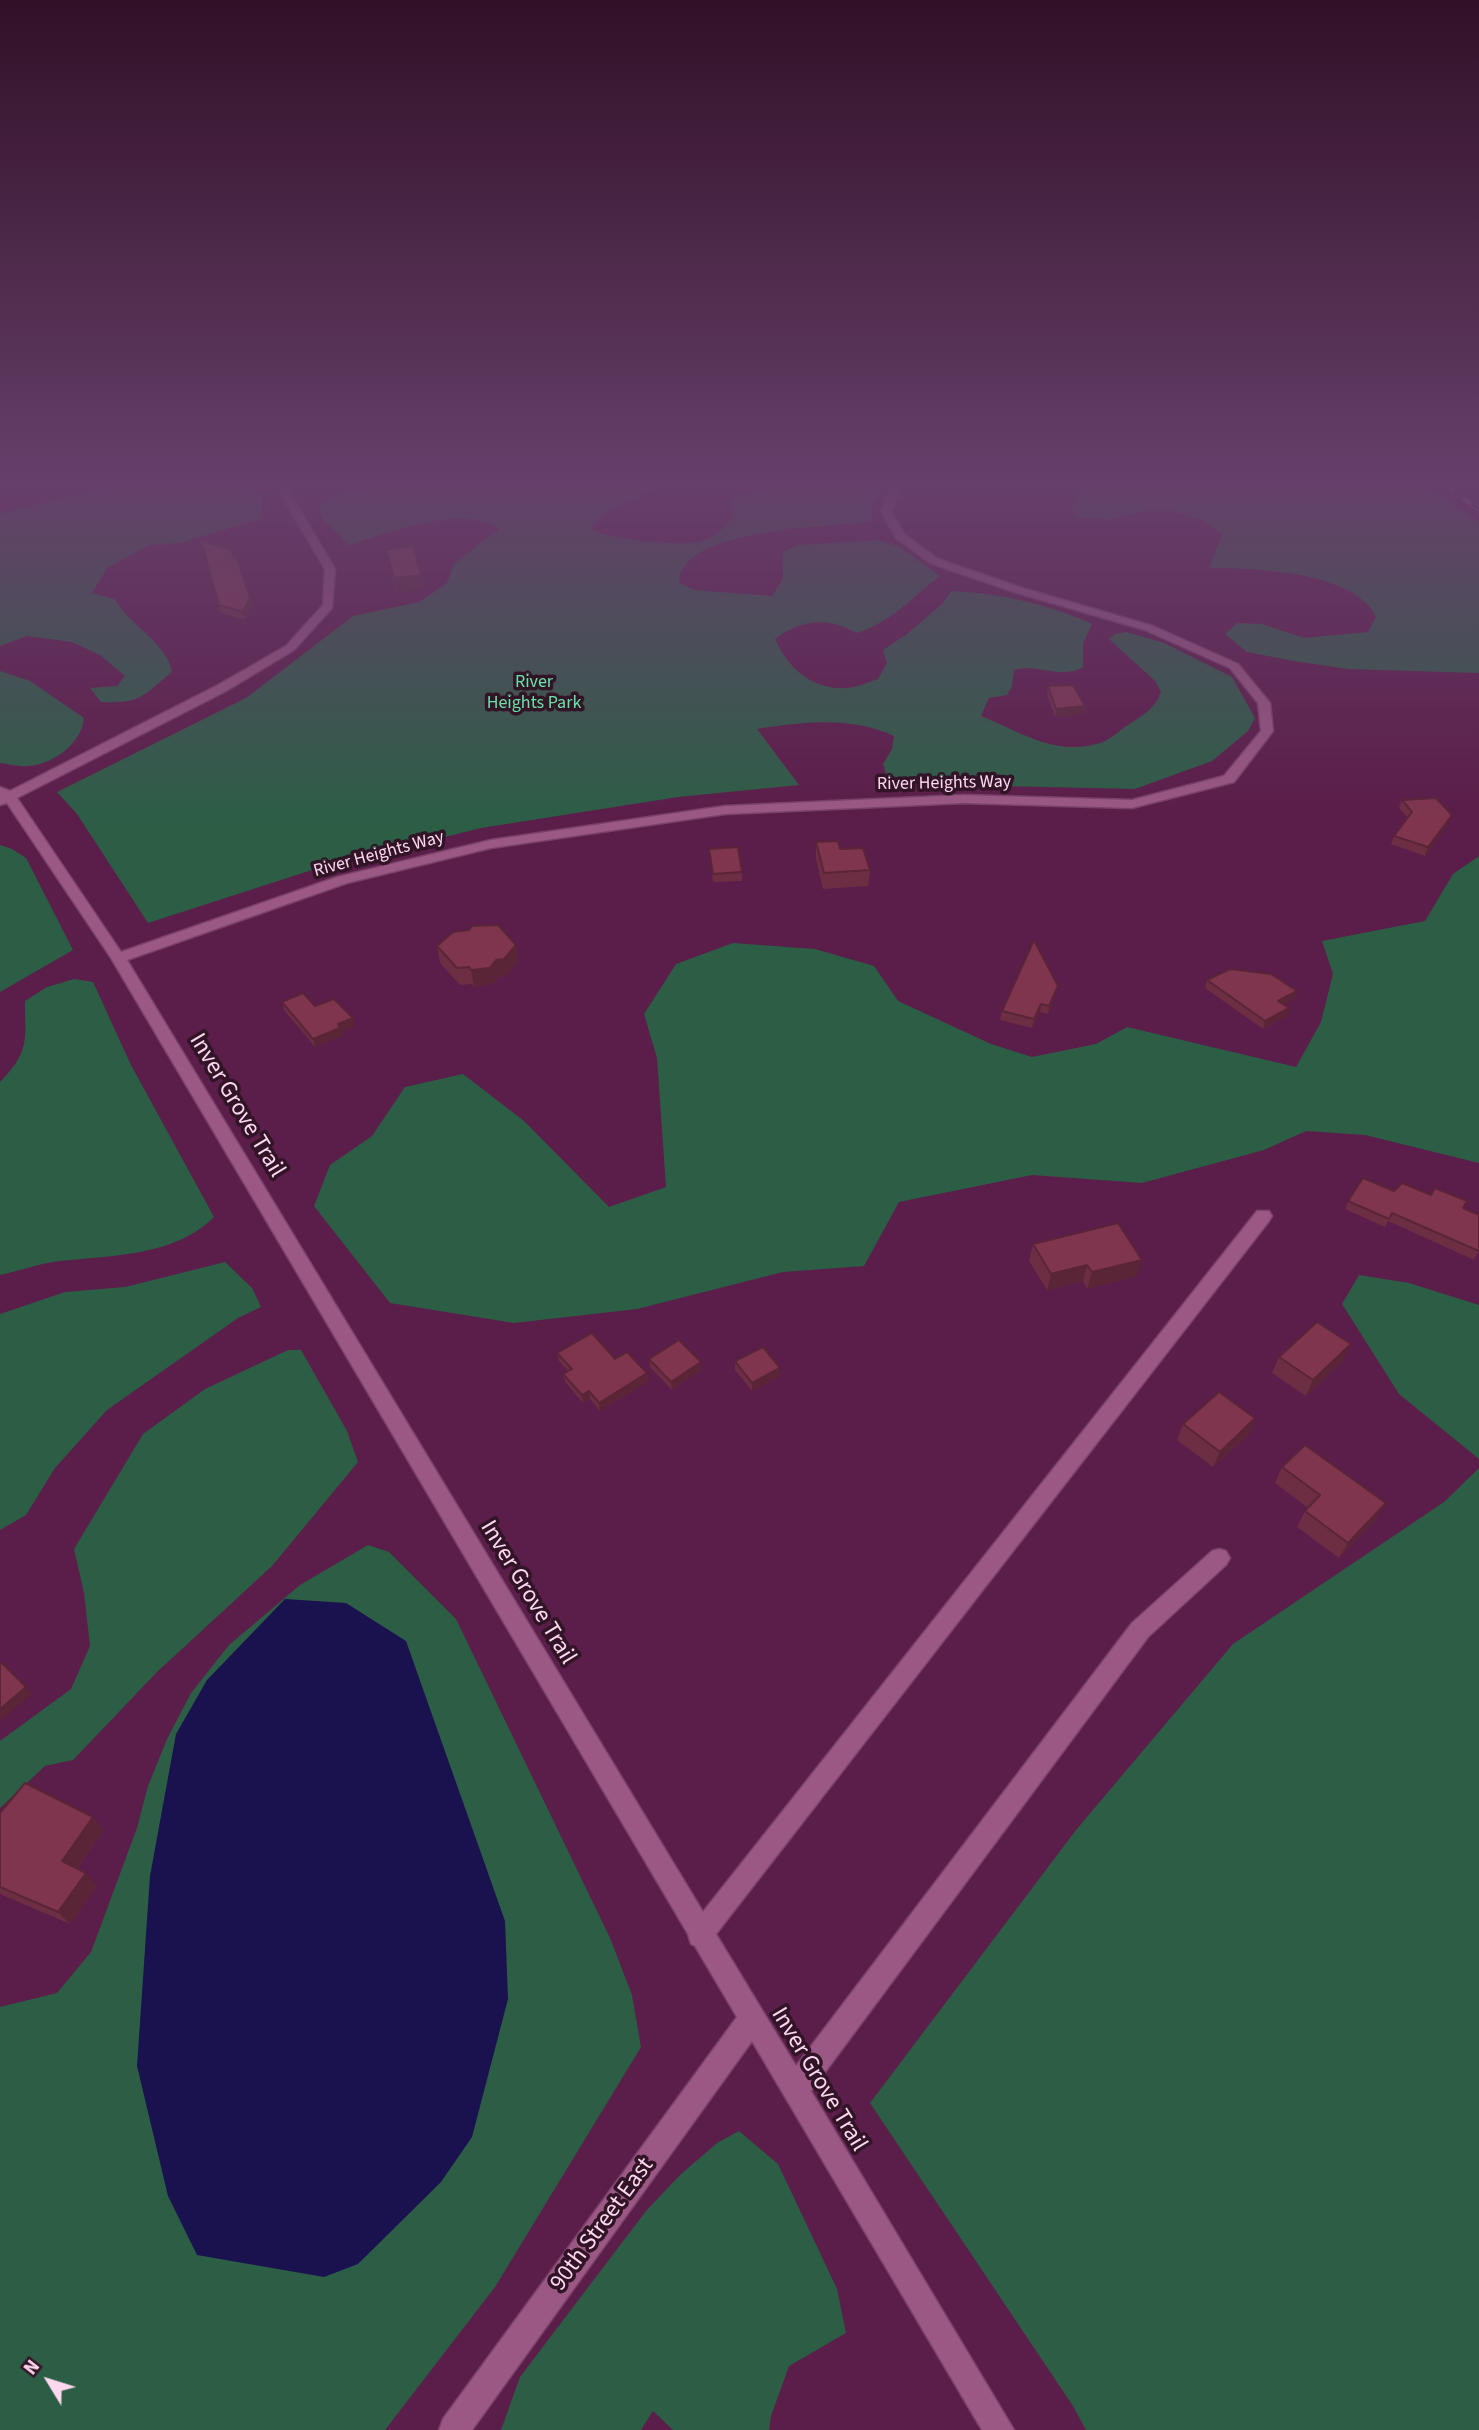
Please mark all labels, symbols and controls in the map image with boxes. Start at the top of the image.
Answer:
park label: River Heights Park [487,672,581,714]
street label: River Heights Way [877,772,1011,796]
street label: River Heights Way [311,827,447,883]
street label: Inver Grove Trail [182,1029,290,1183]
street label: Inver Grove Trail [473,1516,581,1670]
street label: Inver Grove Trail [764,2003,872,2157]
street label: 90th Street East [545,2153,661,2297]
north arrow [14,2346,84,2416]
text: N [18,2354,47,2381]

